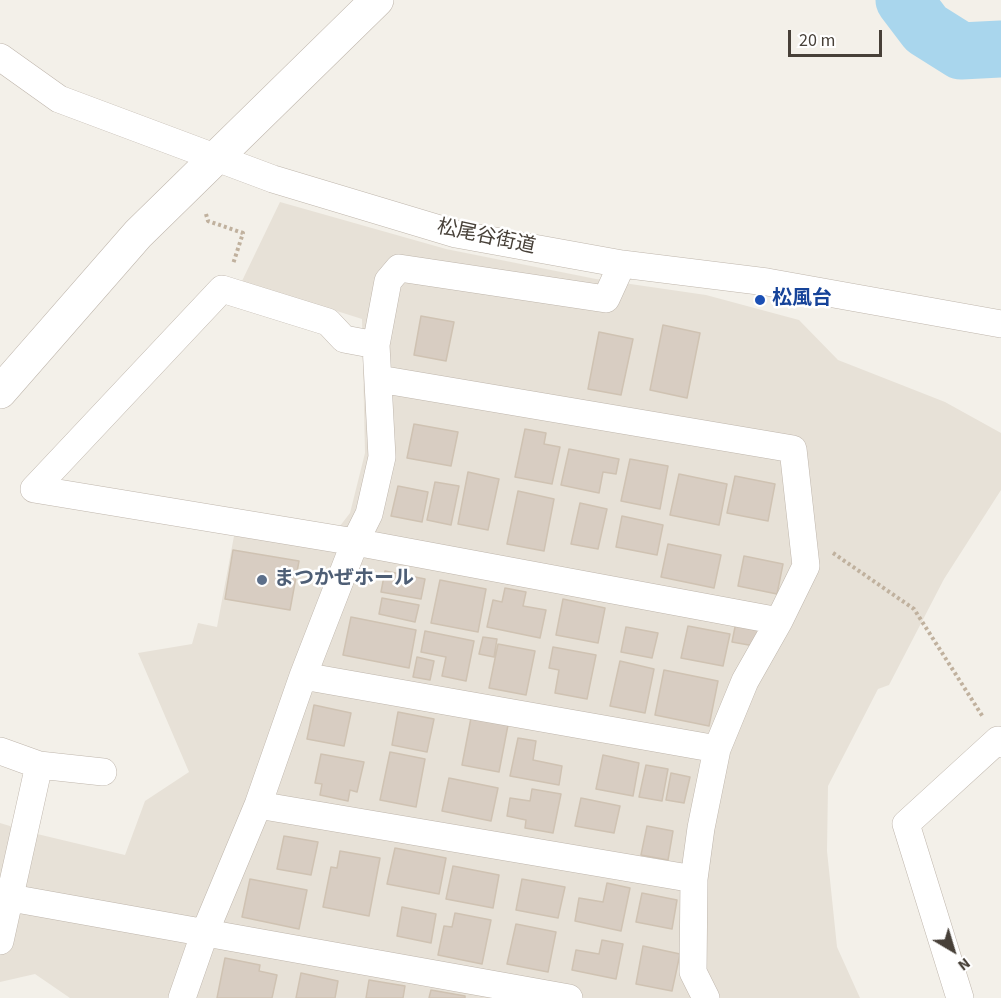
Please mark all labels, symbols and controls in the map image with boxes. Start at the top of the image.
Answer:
scale bar [791,18,886,56]
text: 20 m [799,28,835,53]
street label: 松尾谷街道 [435,216,537,260]
place label: 松風台 [772,288,832,312]
marker: 松風台 [753,293,767,307]
place label: まつかぜホール [274,568,414,592]
marker: まつかぜホール [255,573,269,587]
north arrow [923,920,983,980]
text: N [953,952,975,976]

